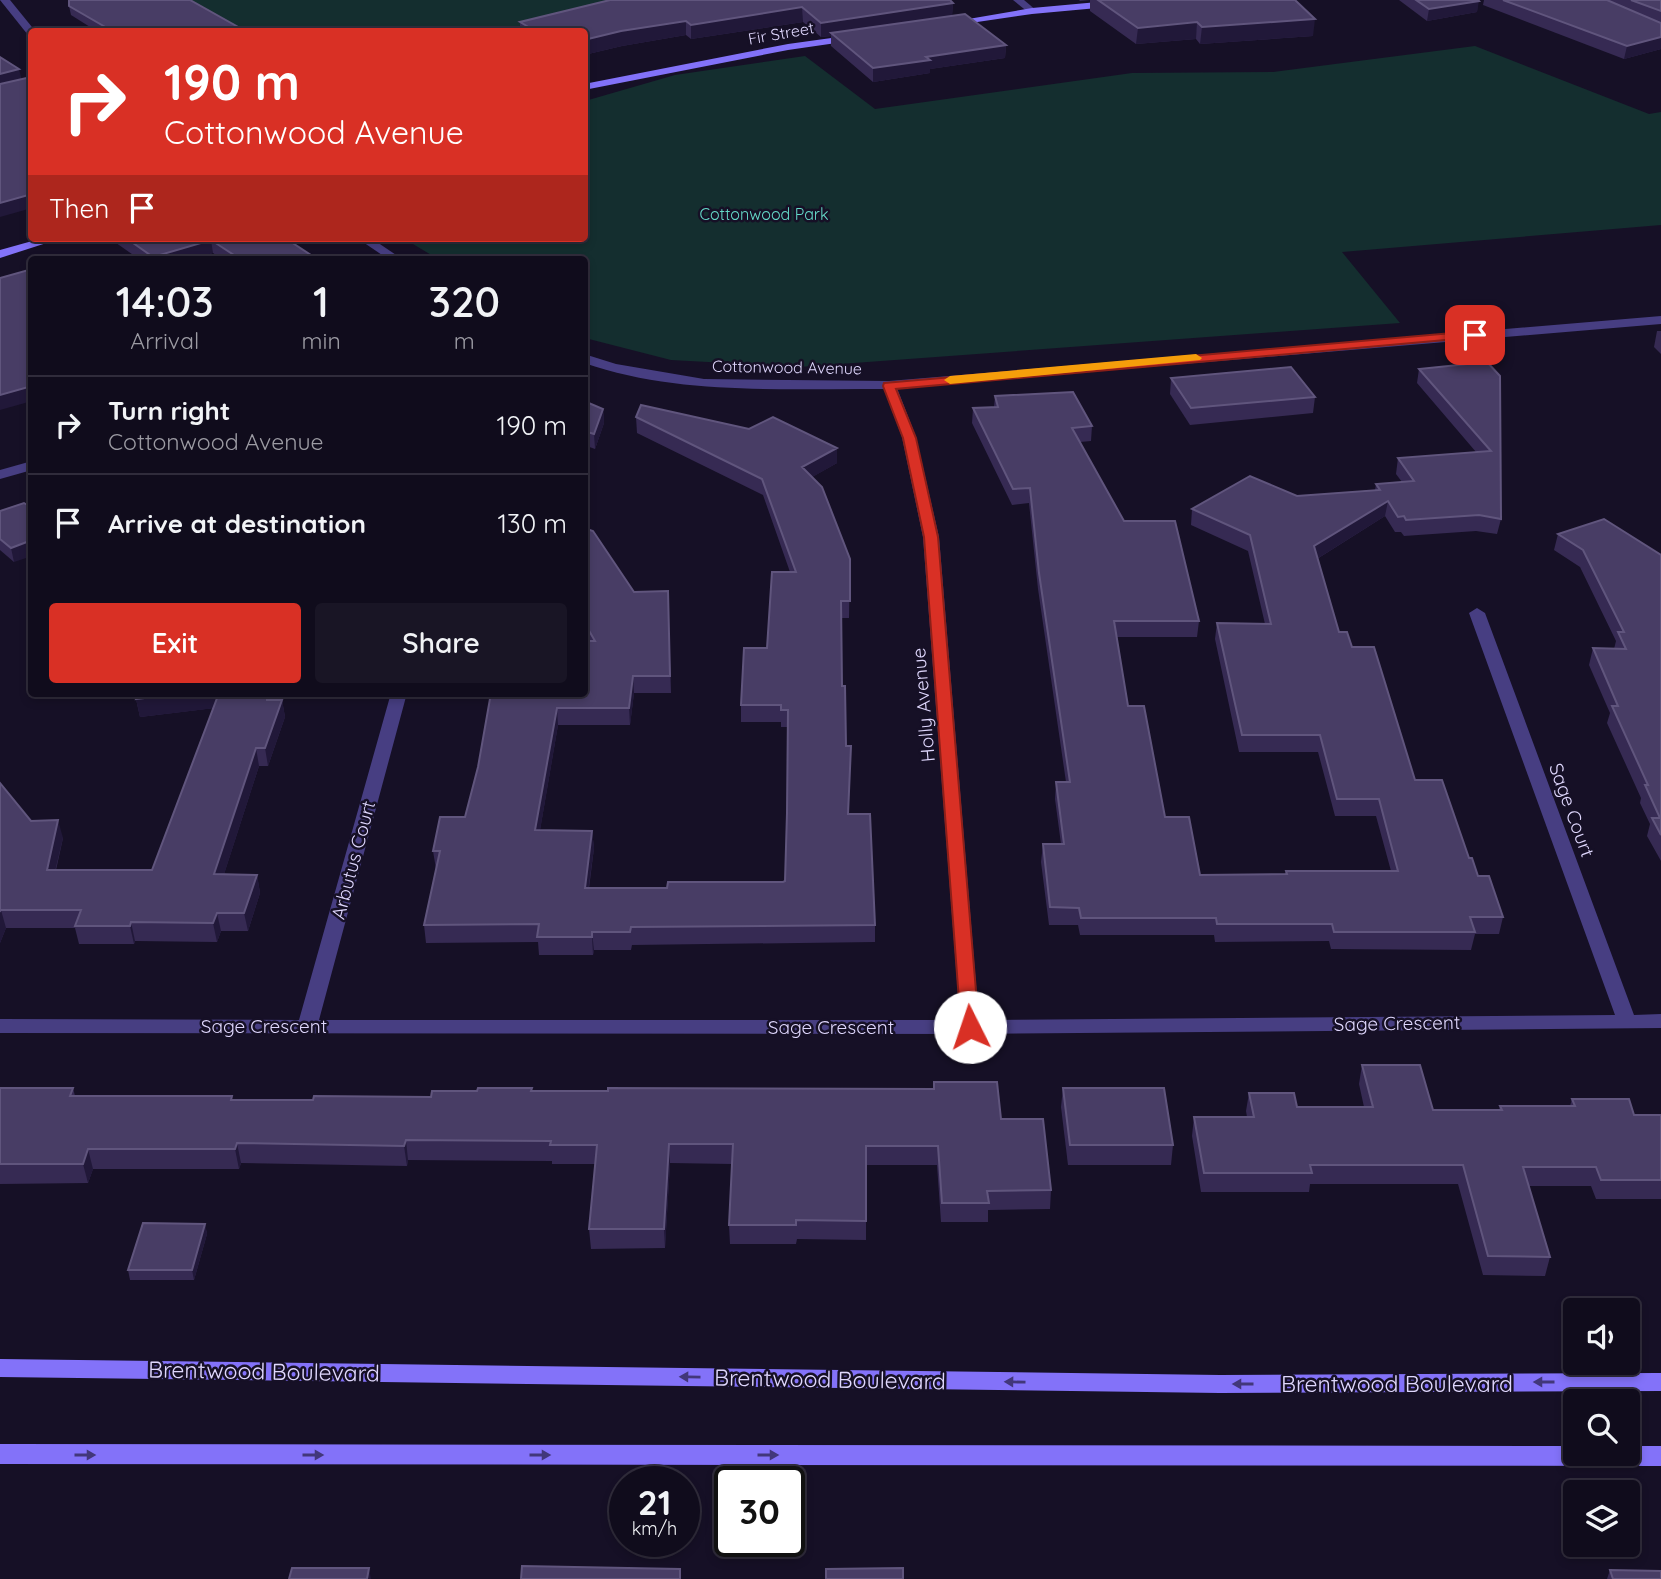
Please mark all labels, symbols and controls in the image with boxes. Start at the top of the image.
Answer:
street label: Fir Street [746,17,816,49]
text: 190 m [164,51,300,112]
icon: right [49,56,140,147]
text: Cottonwood Avenue [164,112,464,152]
icon: arrive [123,189,161,227]
text: Then [49,192,109,225]
park label: Cottonwood Park [699,204,829,224]
text: 14:03 [116,275,214,328]
text: 1 [313,275,329,328]
text: 320 [429,275,500,328]
pin [1445,305,1505,365]
icon: arrive [1456,316,1494,354]
text: Arrival [130,326,199,355]
text: min [302,326,341,355]
text: m [454,326,475,355]
street label: Cottonwood Avenue [712,356,862,378]
text: Turn right [108,394,230,427]
icon: right [49,406,87,444]
text: 190 m [497,409,567,442]
text: Cottonwood Avenue [108,427,324,456]
icon: arrive [49,504,87,542]
text: Arrive at destination [108,507,366,540]
text: 130 m [497,507,567,540]
button: Exit [49,603,301,683]
button: Share [315,603,567,683]
street label: Holly Avenue [906,647,940,763]
street label: Sage Court [1544,760,1600,860]
street label: Arbutus Court [326,798,380,922]
position arrow [933,990,1007,1064]
street label: Sage Crescent [1334,1010,1460,1036]
street label: Sage Crescent [201,1014,327,1038]
street label: Sage Crescent [768,1015,894,1039]
map controls [1563,1298,1640,1557]
button: sound [1563,1298,1640,1375]
street label: Brentwood Boulevard [148,1354,380,1388]
street label: Brentwood Boulevard [714,1362,946,1396]
street label: Brentwood Boulevard [1281,1369,1513,1398]
one-way arrow [679,1371,701,1383]
one-way arrow [1004,1376,1026,1387]
one-way arrow [1533,1377,1555,1388]
one-way arrow [1232,1378,1254,1390]
button: search [1563,1389,1640,1466]
one-way arrow [74,1449,96,1461]
one-way arrow [302,1449,324,1461]
one-way arrow [529,1449,551,1461]
one-way arrow [757,1449,779,1461]
speed limit sign: 30 [714,1466,805,1557]
text: 21 [638,1480,671,1524]
button: layers [1563,1480,1640,1557]
text: km/h [632,1517,677,1540]

